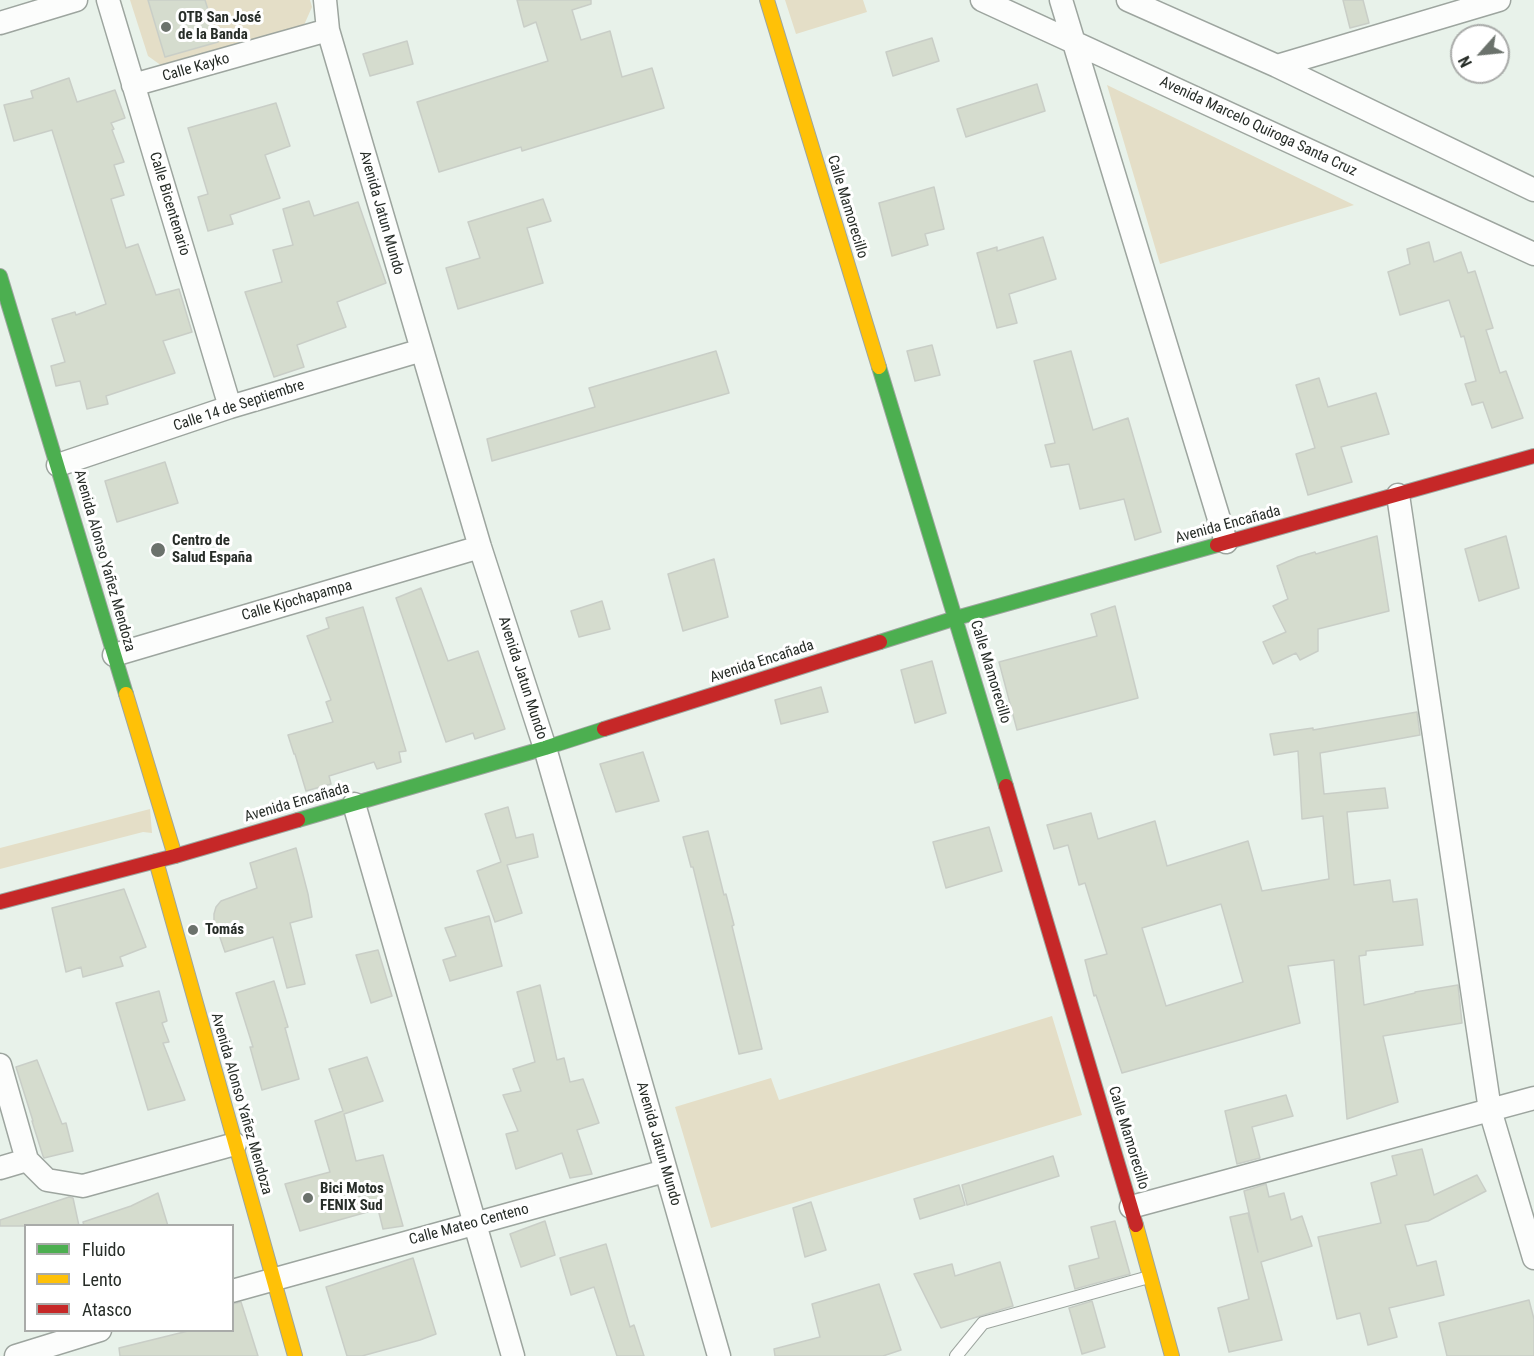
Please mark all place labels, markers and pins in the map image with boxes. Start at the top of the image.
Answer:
place label: OTB San José de la Banda [178,9,261,44]
marker: OTB San José de la Banda [159,20,173,34]
place label: Centro de Salud España [172,532,252,567]
marker: Centro de Salud España [149,541,167,559]
place label: Tomás [205,921,244,939]
marker: Tomás [186,923,200,937]
place label: Bici Motos FENIX Sud [320,1180,384,1215]
marker: Bici Motos FENIX Sud [301,1191,315,1205]

